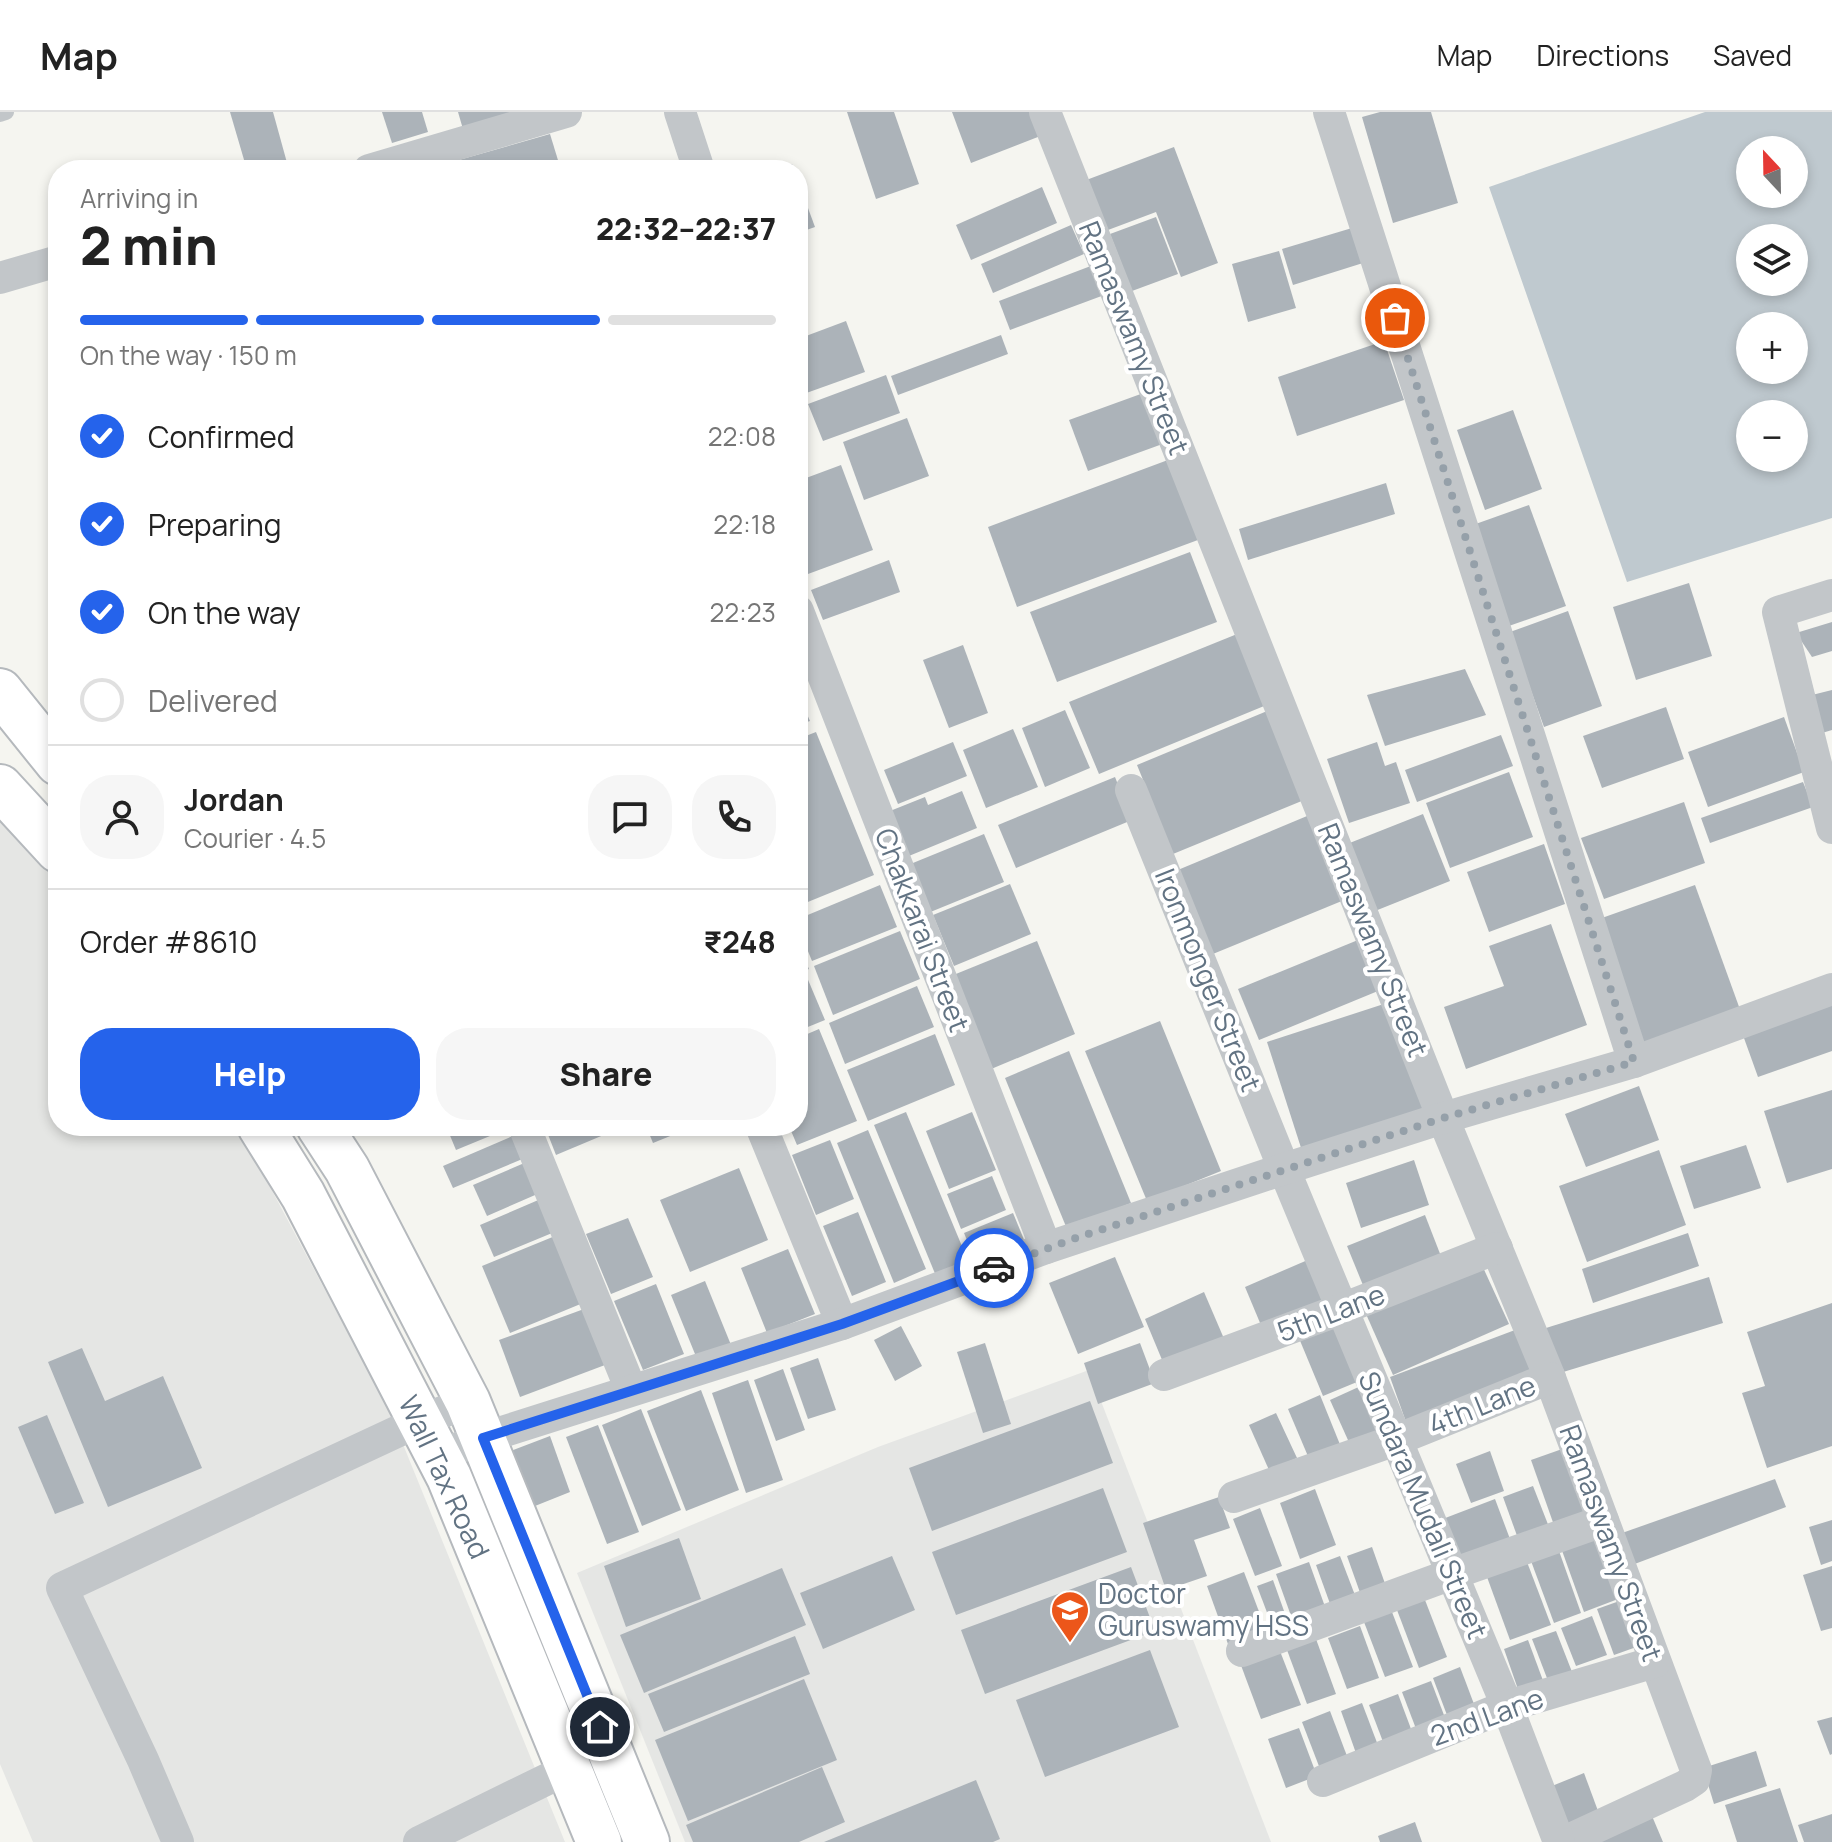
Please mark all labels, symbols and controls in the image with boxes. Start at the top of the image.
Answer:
text: Map [40,29,118,81]
text: Map [1437,36,1492,74]
text: Directions [1536,36,1669,74]
text: Saved [1713,36,1792,74]
north arrow [1736,136,1808,208]
map controls [1736,136,1808,472]
text: Arriving in [80,180,198,216]
text: 22:32–22:37 [596,208,776,249]
text: 2 min [80,210,218,281]
street label: Ramaswamy Street [1071,215,1199,460]
button: layers [1736,224,1808,296]
pin [1361,284,1429,352]
icon: bag [1373,296,1417,340]
button: + [1736,312,1808,384]
text: On the way · 150 m [80,337,297,373]
button: − [1736,400,1808,472]
icon: check [80,414,124,458]
text: Confirmed [148,416,295,457]
text: 22:08 [708,418,776,454]
icon: check [80,502,124,546]
text: Preparing [148,504,282,545]
text: 22:18 [713,506,776,542]
icon: check [80,590,124,634]
text: On the way [148,592,301,633]
text: 22:23 [709,594,776,630]
text: Delivered [148,680,278,721]
button: person [80,775,164,859]
button: chat [588,775,672,859]
button: phone [692,775,776,859]
text: Jordan [184,779,284,820]
street label: Ramaswamy Street [1310,817,1438,1062]
text: Courier · 4.5 [184,820,326,856]
street label: Chakkarai Street [867,822,979,1037]
street label: Ironmonger Street [1147,863,1271,1097]
text: Order #8610 [80,921,258,962]
text: ₹248 [704,921,776,962]
button: Help [80,1028,420,1120]
button: Share [436,1028,776,1120]
courier [954,1228,1034,1308]
icon: car [972,1246,1016,1290]
street label: 5th Lane [1271,1274,1390,1350]
street label: Sundara Mudali Street [1350,1365,1497,1644]
street label: 4th Lane [1422,1365,1541,1443]
street label: Wall Tax Road [390,1389,499,1564]
street label: Ramaswamy Street [1552,1419,1672,1666]
place label: Doctor Guruswamy HSS [1098,1574,1309,1644]
school or university icon: Doctor Guruswamy HSS [1049,1589,1091,1644]
street label: 2nd Lane [1425,1678,1548,1754]
pin [566,1693,634,1761]
icon: home [578,1705,622,1749]

